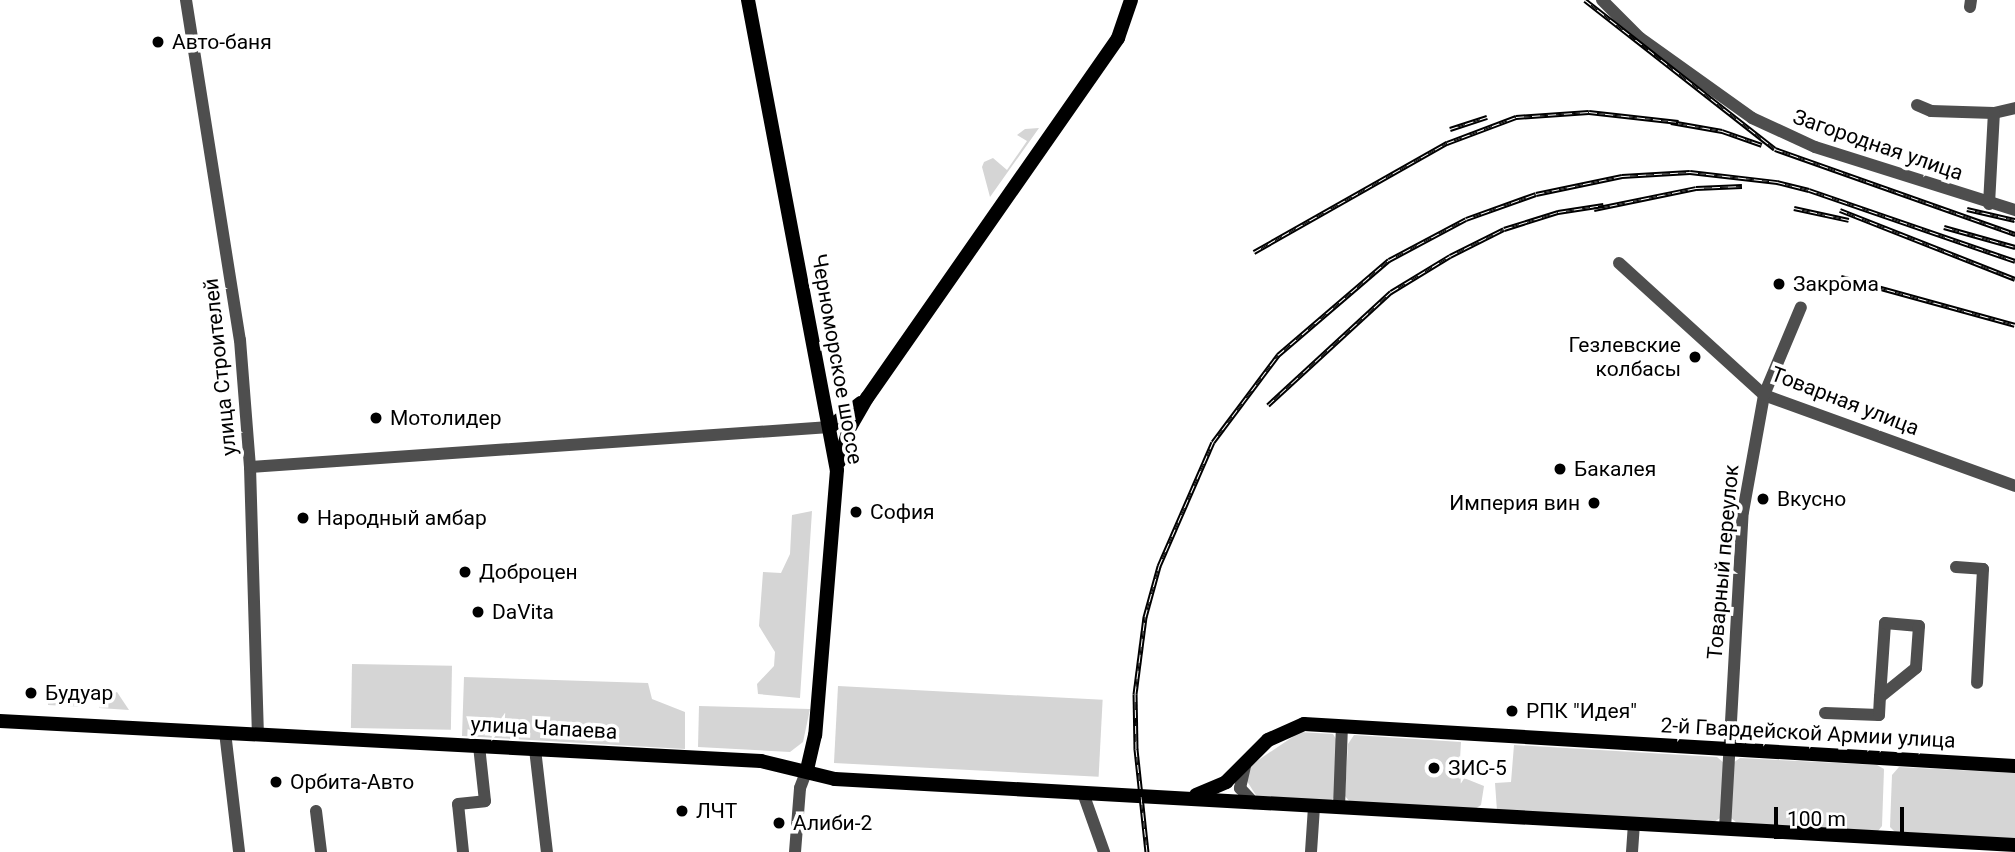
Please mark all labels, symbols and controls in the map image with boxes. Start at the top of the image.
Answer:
place label: Авто-баня [172,29,272,55]
marker: Авто-баня [150,34,166,50]
street label: Загородная улица [1790,104,1966,186]
street label: Черноморское шоссе [806,252,868,466]
place label: Закрома [1793,271,1879,297]
marker: Закрома [1771,276,1787,292]
street label: улица Строителей [198,277,242,457]
place label: Гезлевские колбасы [1569,332,1681,382]
marker: Гезлевские колбасы [1687,349,1703,365]
street label: Товарная улица [1767,361,1923,441]
place label: Мотолидер [390,405,501,431]
marker: Мотолидер [368,410,384,426]
place label: Бакалея [1574,456,1656,482]
marker: Бакалея [1552,461,1568,477]
street label: Товарный переулок [1702,464,1744,660]
place label: Вкусно [1777,486,1846,512]
place label: Империя вин [1449,490,1580,516]
marker: Вкусно [1755,491,1771,507]
marker: Империя вин [1586,495,1602,511]
place label: София [870,499,935,525]
marker: София [848,504,864,520]
place label: Народный амбар [317,505,487,531]
marker: Народный амбар [295,510,311,526]
place label: Доброцен [479,559,578,585]
marker: Доброцен [457,564,473,580]
place label: DaVita [492,599,554,625]
marker: DaVita [470,604,486,620]
place label: Будуар [45,680,113,706]
marker: Будуар [23,685,39,701]
place label: РПК "Идея" [1526,698,1637,724]
marker: РПК "Идея" [1504,703,1520,719]
street label: улица Чапаева [470,712,618,744]
street label: 2-й Гвардейской Армии улица [1660,713,1956,753]
place label: ЗИС-5 [1448,755,1507,781]
marker: ЗИС-5 [1426,760,1442,776]
place label: Орбита-Авто [290,769,414,795]
marker: Орбита-Авто [268,774,284,790]
scale bar [1777,792,1906,836]
place label: ЛЧТ [696,798,737,824]
marker: ЛЧТ [674,803,690,819]
text: 100 m [1787,807,1846,831]
place label: Алиби-2 [793,810,872,836]
marker: Алиби-2 [771,815,787,831]

